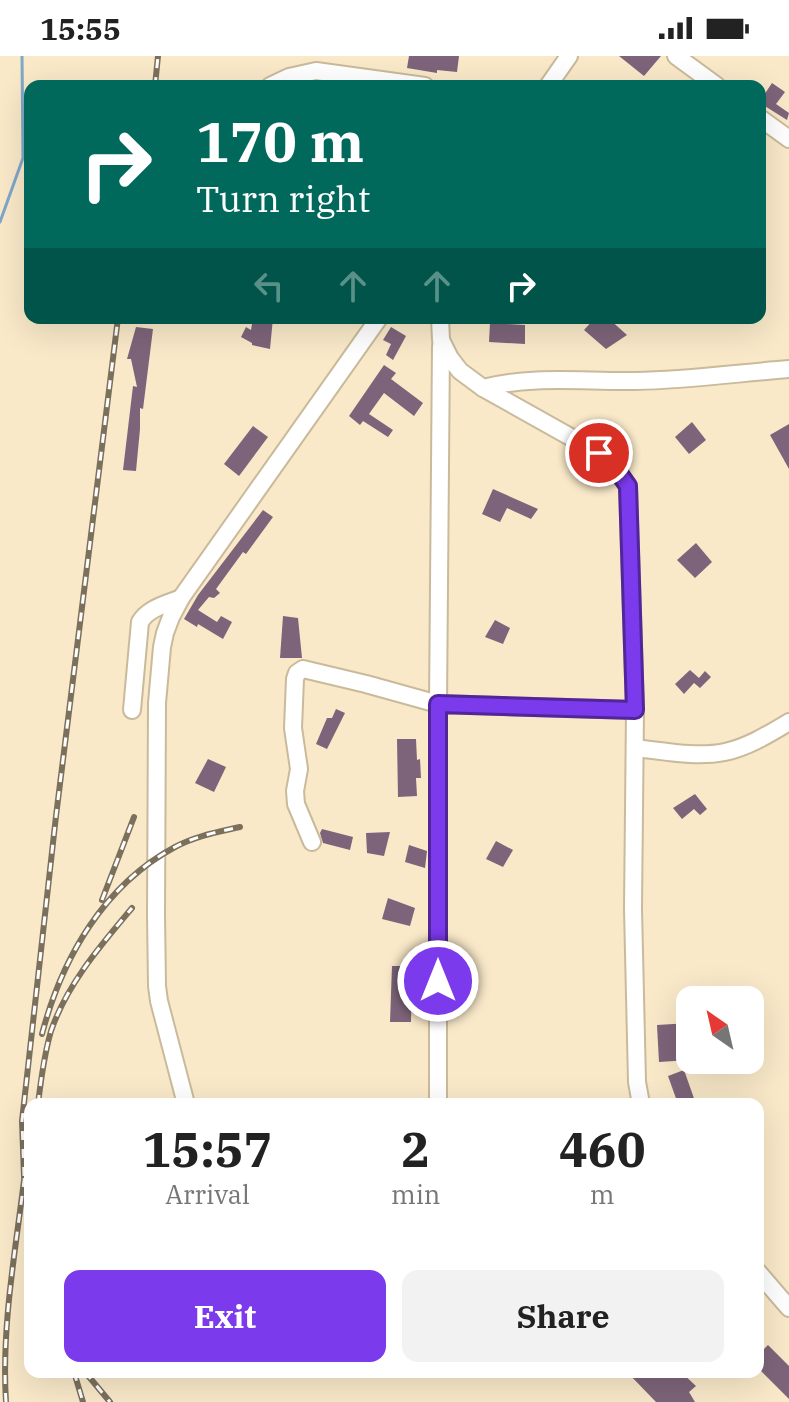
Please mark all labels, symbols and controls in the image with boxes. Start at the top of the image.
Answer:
text: 15:55 [40,9,121,48]
text: 170 m [196,105,364,177]
icon: right [64,112,168,216]
text: Turn right [196,175,370,222]
icon: left [247,264,291,308]
icon: ahead [331,264,375,308]
icon: ahead [415,264,459,308]
icon: right [499,264,543,308]
pin [565,419,633,487]
icon: arrive [577,431,621,475]
position arrow [396,939,480,1023]
north arrow [676,986,764,1074]
map controls [676,986,764,1074]
text: 15:57 [143,1118,272,1180]
text: 2 [401,1118,430,1180]
text: 460 [559,1118,645,1180]
text: Arrival [165,1177,250,1211]
text: min [391,1177,440,1211]
text: m [590,1177,615,1211]
button: Exit [64,1270,386,1362]
button: Share [402,1270,724,1362]

